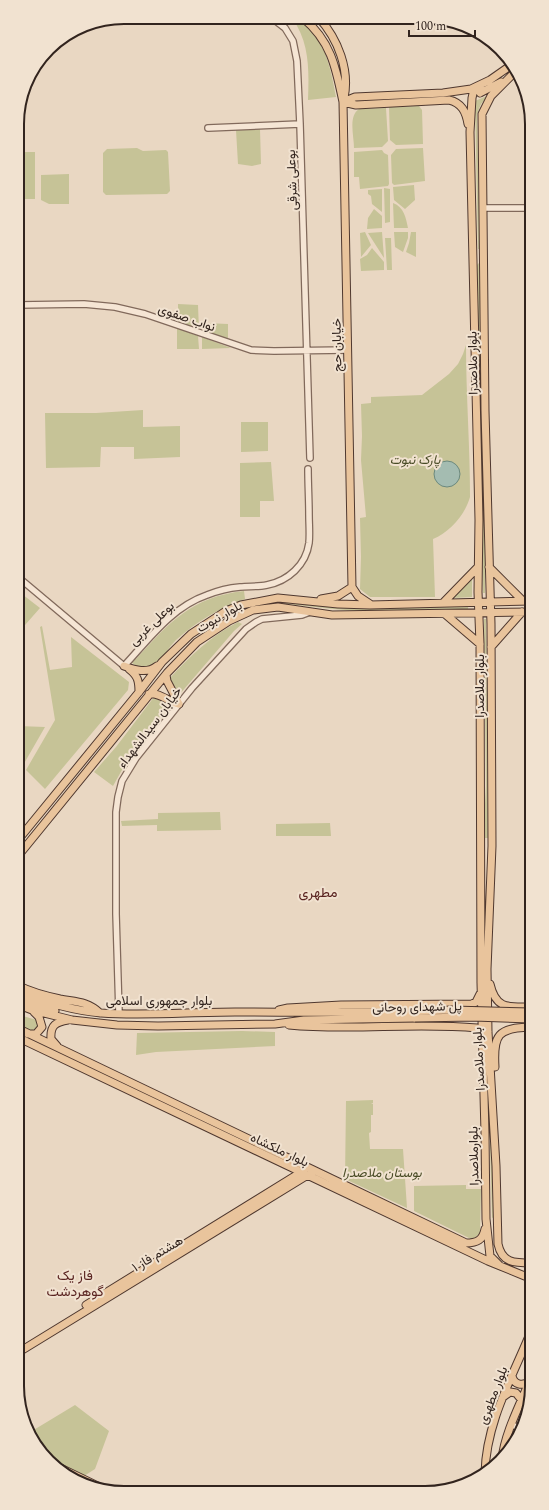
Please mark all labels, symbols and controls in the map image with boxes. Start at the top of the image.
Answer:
scale bar [409,12,475,38]
text: 100 m [415,17,446,36]
street label: بوعلی شرقی [281,149,303,211]
street label: نواب صفوی [155,299,218,337]
street label: خیابان حج [327,318,347,372]
street label: بلوار ملاصدرا [462,331,484,395]
park label: پارک نبوت [390,450,441,470]
street label: بلوار نبوت [193,596,246,638]
street label: بوعلی غربی [124,597,179,651]
street label: بلوار ملاصدرا [470,654,490,718]
street label: خیابان سیدالشهداء [113,682,187,773]
district label: مطهری [298,882,338,903]
street label: بلوار جمهوری اسلامی [106,991,212,1011]
street label: پل شهدای روحانی [372,996,462,1018]
street label: بلوار ملاصدرا [467,1027,491,1091]
street label: بلوارملاصدرا [463,1126,485,1186]
street label: بلوار ملکشاه [247,1128,312,1172]
park label: بوستان ملاصدرا [342,1163,423,1183]
street label: هشتم فاز ۱ [128,1231,187,1277]
district label: فاز یک گوهردشت [46,1265,104,1302]
street label: بلوار مطهری [473,1363,513,1427]

